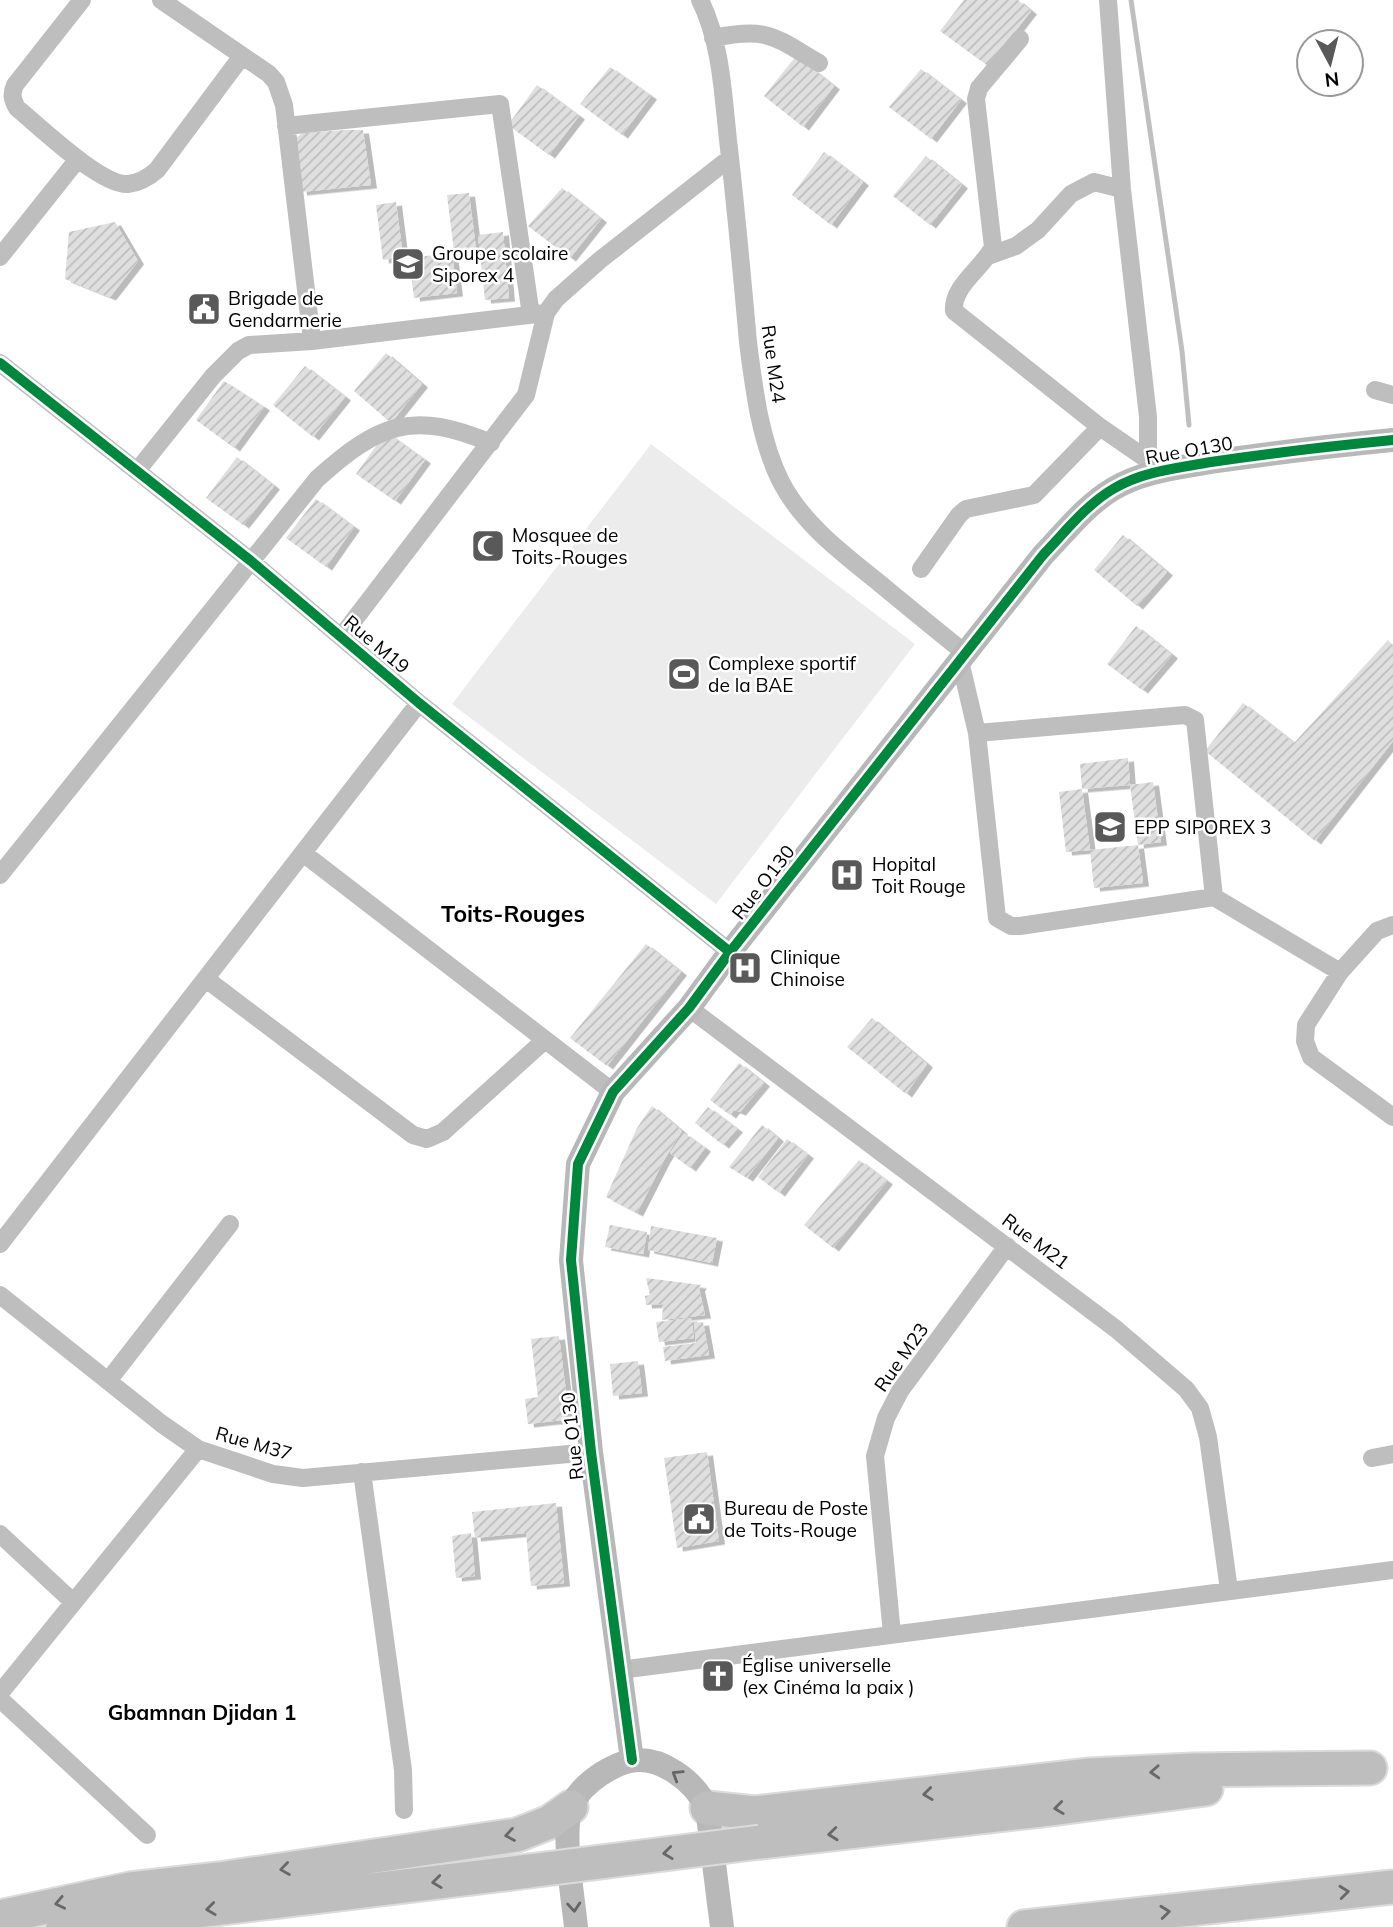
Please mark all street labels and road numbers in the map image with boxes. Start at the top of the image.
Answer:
street label: Rue M24 [757,323,791,405]
street label: Rue O130 [1143,431,1235,469]
street label: Rue M19 [339,610,415,678]
street label: Rue O130 [726,840,800,924]
street label: Rue M21 [997,1208,1075,1274]
street label: Rue M23 [869,1318,933,1396]
street label: Rue O130 [555,1391,589,1481]
street label: Rue M37 [213,1421,295,1465]

